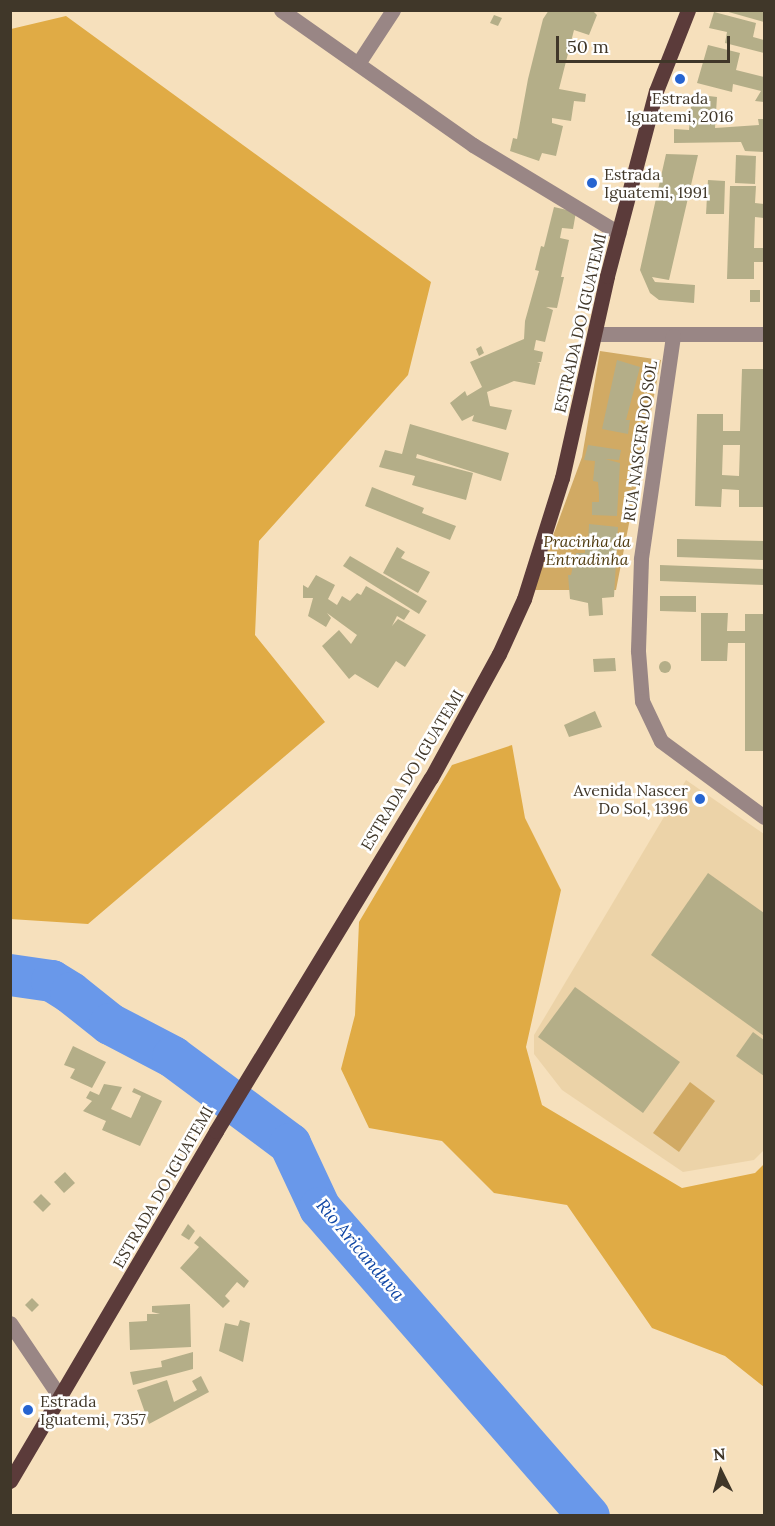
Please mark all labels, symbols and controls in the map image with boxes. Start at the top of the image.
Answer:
scale bar [559,24,733,62]
text: 50 m [567,35,609,58]
marker: Estrada Iguatemi, 2016 [673,72,687,86]
place label: Estrada Iguatemi, 2016 [626,88,734,126]
place label: Estrada Iguatemi, 1991 [604,164,708,202]
marker: Estrada Iguatemi, 1991 [585,176,599,190]
street label: ESTRADA DO IGUATEMI [550,231,610,415]
street label: RUA NASCER DO SOL [619,359,661,523]
park label: Pracinha da Entradinha [543,531,631,569]
street label: ESTRADA DO IGUATEMI [356,686,468,854]
place label: Avenida Nascer Do Sol, 1396 [574,780,688,818]
marker: Avenida Nascer Do Sol, 1396 [693,792,707,806]
street label: ESTRADA DO IGUATEMI [109,1103,217,1271]
water label: Rio Aricanduva [311,1195,409,1305]
place label: Estrada Iguatemi, 7357 [40,1391,146,1429]
marker: Estrada Iguatemi, 7357 [21,1403,35,1417]
north arrow [691,1442,751,1502]
text: N [712,1444,726,1465]

